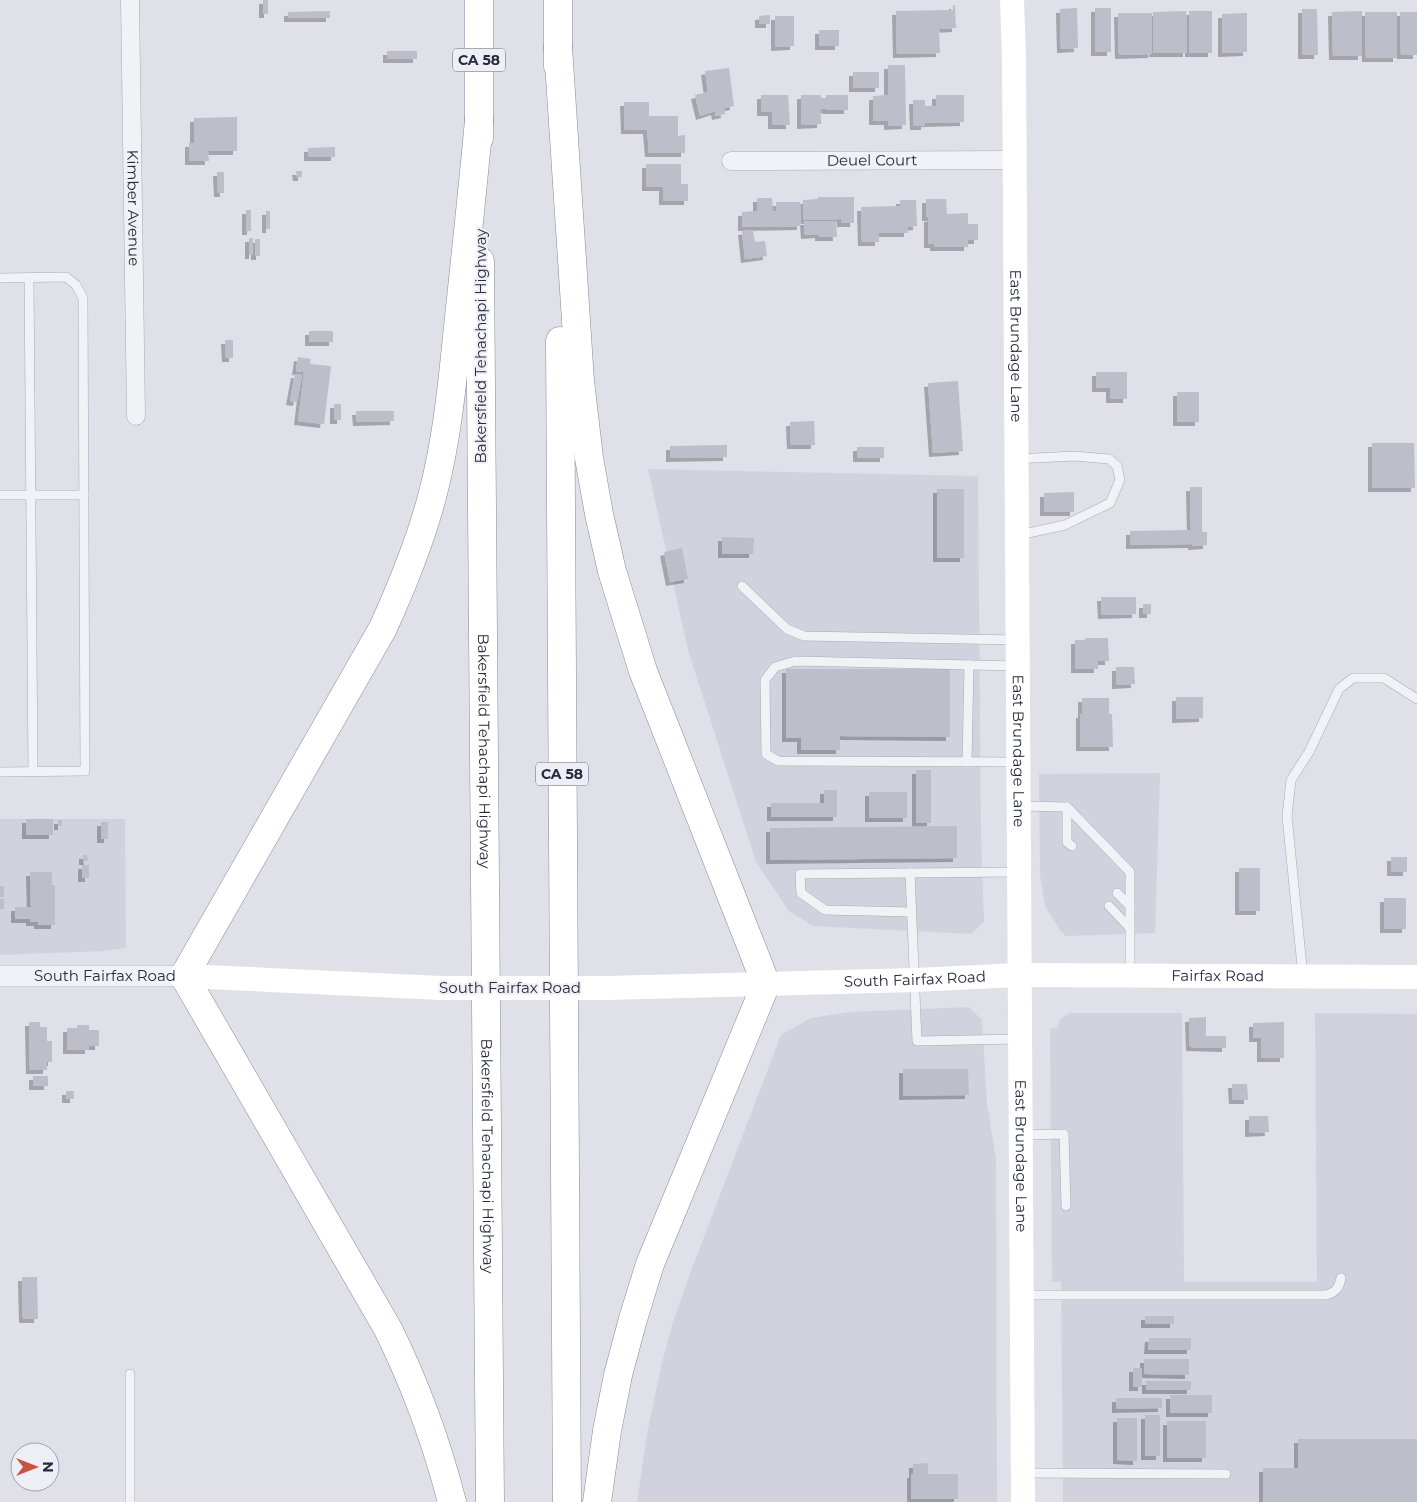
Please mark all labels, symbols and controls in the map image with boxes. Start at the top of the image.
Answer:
road number: CA 58 [453,48,505,72]
street label: Kimber Avenue [123,150,144,266]
street label: Deuel Court [827,150,917,170]
street label: Bakersfield Tehachapi Highway [471,228,490,463]
street label: East Brundage Lane [1006,269,1026,422]
street label: Bakersfield Tehachapi Highway [474,633,495,869]
street label: East Brundage Lane [1009,674,1029,827]
road number: CA 58 [536,762,588,786]
street label: South Fairfax Road [34,966,176,985]
street label: Fairfax Road [1171,966,1264,985]
street label: South Fairfax Road [844,967,986,991]
street label: South Fairfax Road [439,978,581,997]
street label: Bakersfield Tehachapi Highway [477,1038,498,1274]
street label: East Brundage Lane [1011,1079,1031,1232]
north arrow [10,1442,60,1492]
text: N [39,1461,57,1473]

